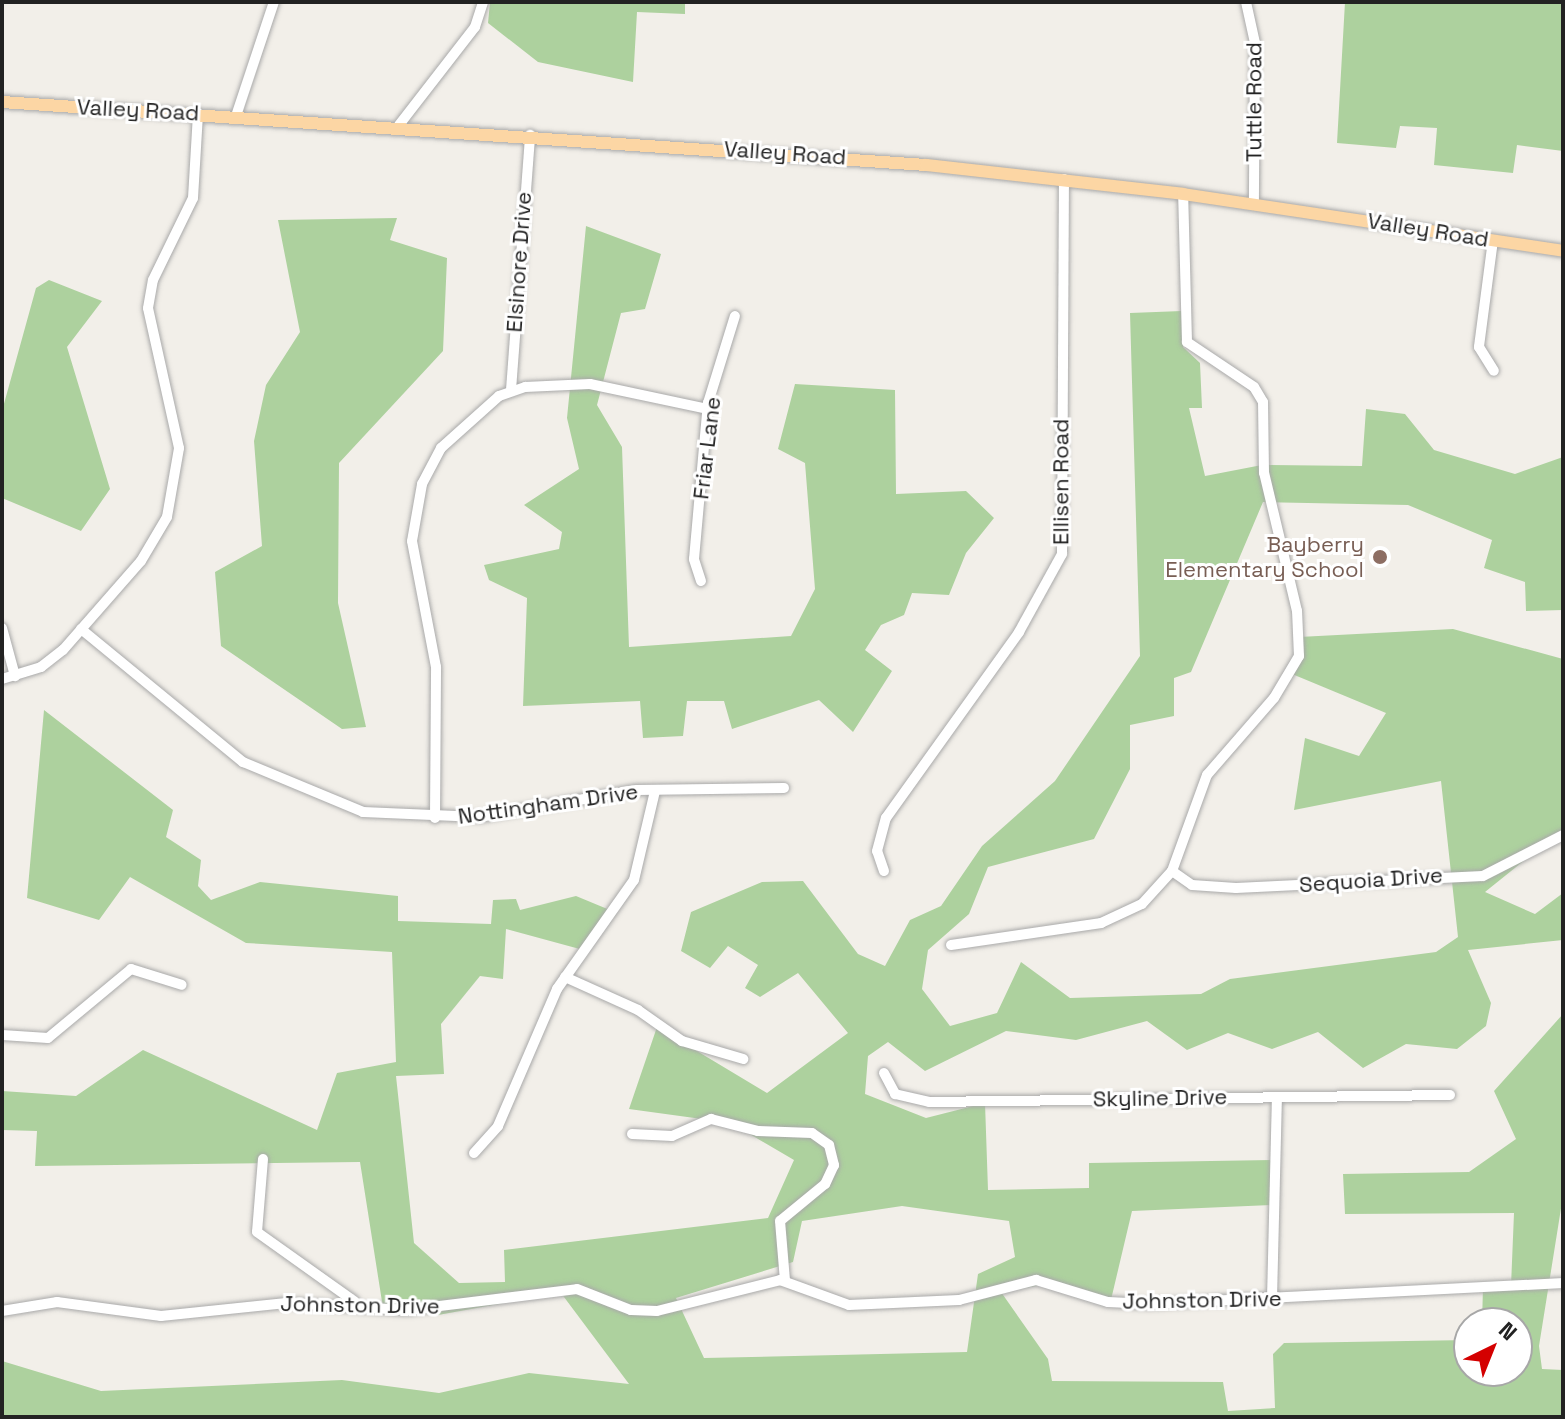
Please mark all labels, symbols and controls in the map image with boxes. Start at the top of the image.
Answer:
street label: Tuttle Road [1241,42,1267,162]
street label: Valley Road [76,94,200,126]
street label: Valley Road [723,136,847,170]
street label: Elsinore Drive [501,191,537,333]
street label: Valley Road [1365,207,1491,253]
street label: Friar Lane [688,395,726,501]
street label: Ellisen Road [1048,419,1074,545]
place label: Bayberry Elementary School [1165,531,1364,582]
marker: Bayberry Elementary School [1371,548,1389,566]
street label: Nottingham Drive [456,778,640,830]
street label: Sequoia Drive [1298,862,1444,898]
street label: Skyline Drive [1093,1084,1227,1112]
street label: Johnston Drive [1122,1285,1282,1315]
street label: Johnston Drive [280,1290,440,1320]
north arrow [1453,1307,1533,1387]
text: N [1493,1316,1523,1346]

